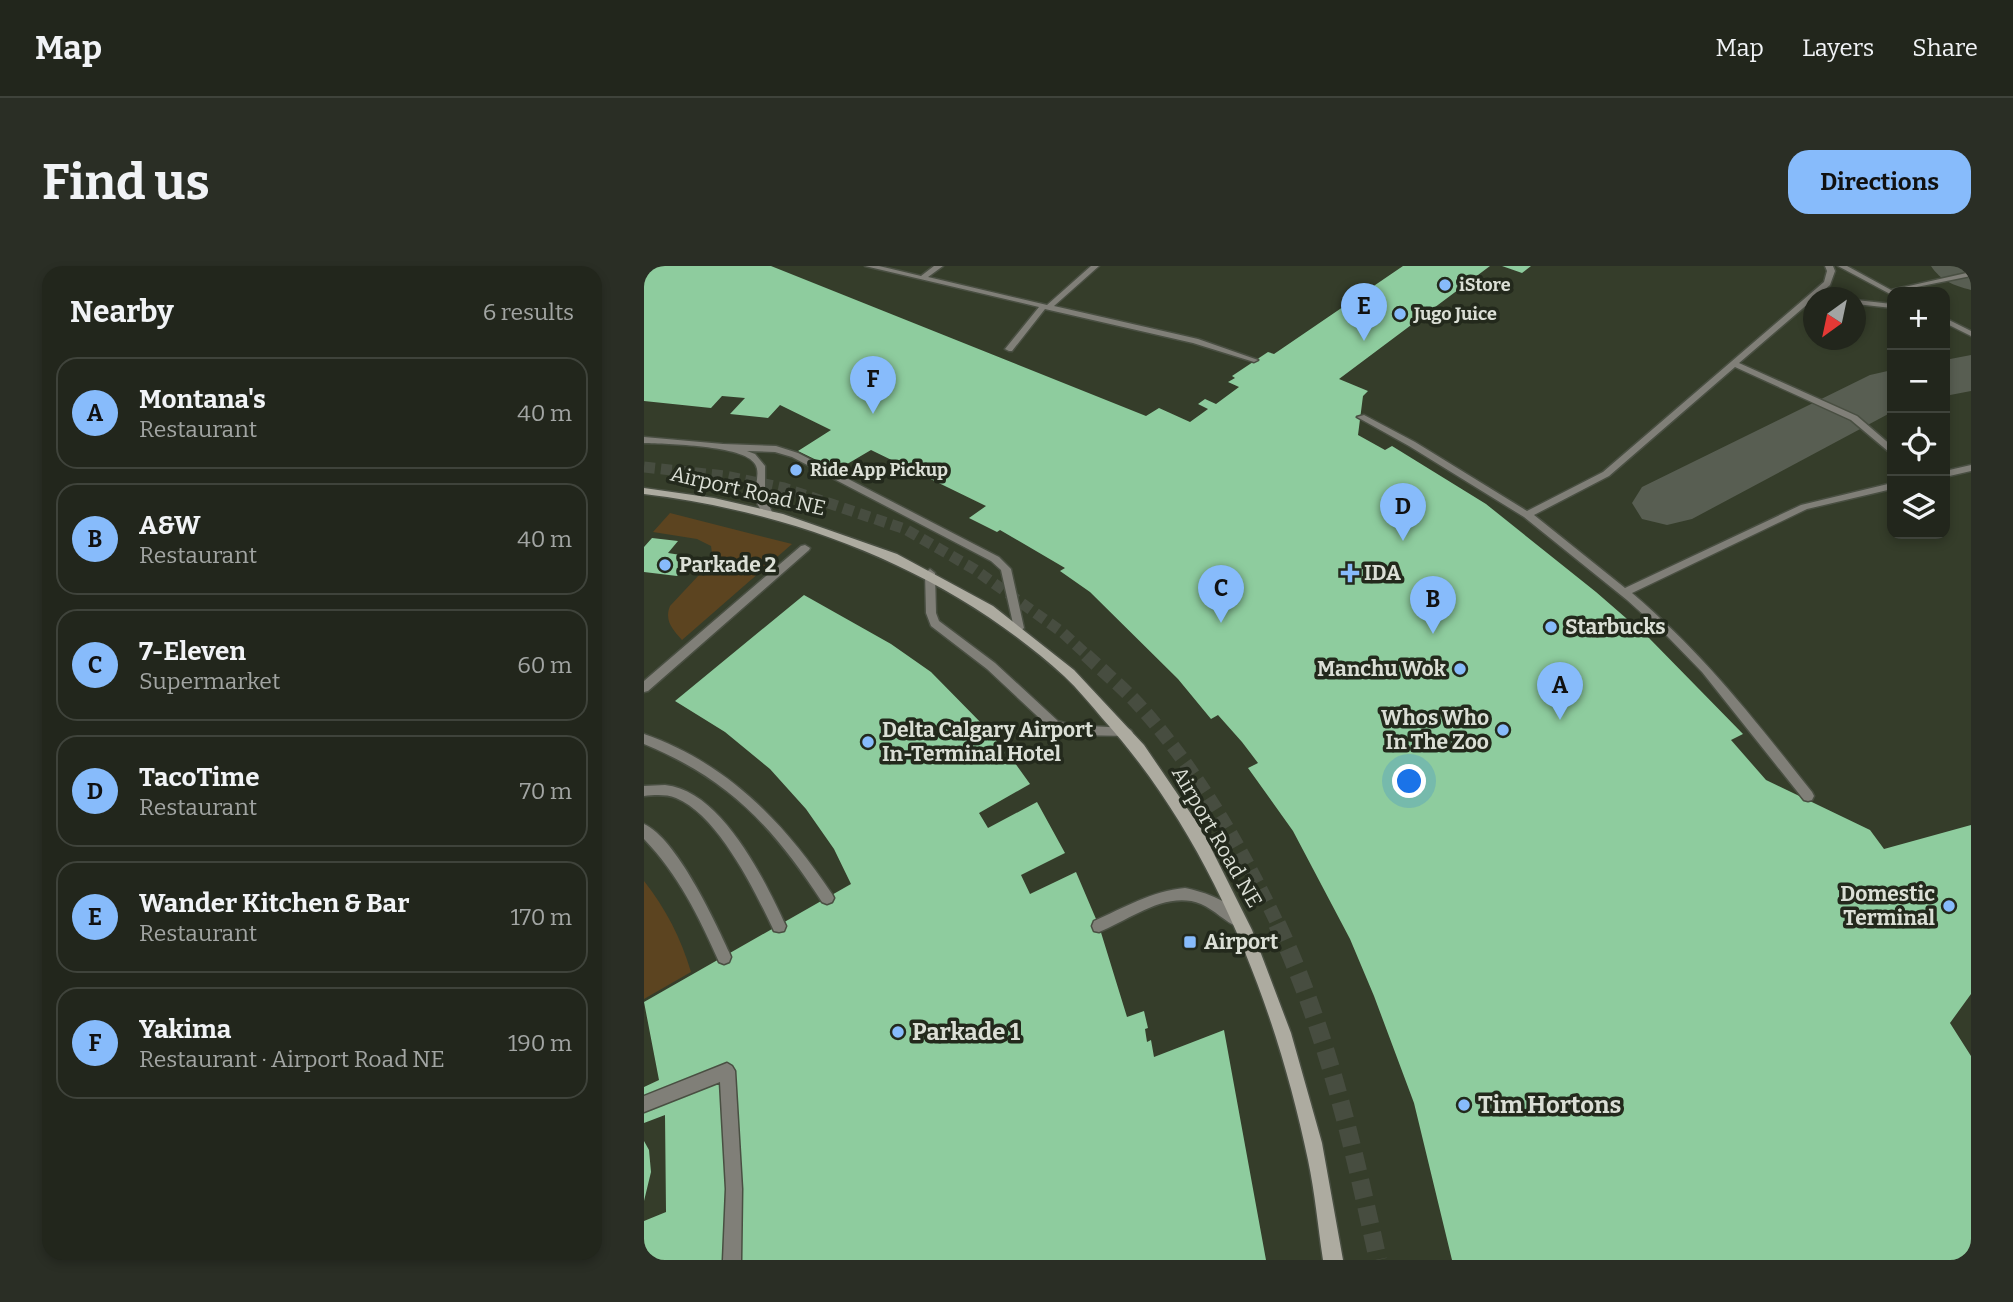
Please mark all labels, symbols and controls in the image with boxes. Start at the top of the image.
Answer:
text: Map [35,28,102,68]
text: Map [1716,34,1764,62]
text: Layers [1802,34,1874,62]
text: Share [1912,34,1978,62]
button: Directions [1788,150,1971,214]
text: Find us [42,153,210,212]
place label: iStore [1459,274,1511,296]
marker: iStore [1437,277,1453,293]
pin: E [1341,283,1387,341]
north arrow [1803,287,1866,350]
map controls [1887,287,1950,539]
button: + [1887,287,1950,350]
text: Nearby [70,294,174,330]
text: 6 results [483,298,574,326]
place label: Jugo Juice [1413,303,1497,325]
marker: Jugo Juice [1392,306,1408,322]
button: − [1887,350,1950,413]
pin: F [850,356,896,414]
text: Montana's [139,384,266,415]
text: A [87,399,103,427]
text: 40 m [517,399,572,427]
button: locate [1887,413,1950,476]
text: Restaurant [139,415,257,443]
place label: Ride App Pickup [810,459,948,481]
street label: Airport Road NE [668,460,828,522]
marker: Ride App Pickup [788,462,804,478]
button: layers [1887,476,1950,539]
pin: D [1380,483,1426,541]
text: A&W [139,510,201,541]
text: B [88,525,102,553]
text: 40 m [517,525,572,553]
text: Restaurant [139,541,257,569]
place label: Parkade 2 [679,552,776,578]
marker: Parkade 2 [657,557,673,573]
place label: IDA [1364,560,1401,586]
pin: C [1198,565,1244,623]
marker: IDA [1342,565,1358,581]
pin: B [1410,576,1456,634]
place label: Starbucks [1565,614,1666,640]
marker: Starbucks [1543,619,1559,635]
text: 7-Eleven [139,636,246,667]
text: C [88,651,102,679]
text: 60 m [517,651,572,679]
place label: Manchu Wok [1317,656,1447,682]
marker: Manchu Wok [1452,661,1468,677]
pin: A [1537,662,1583,720]
text: Supermarket [139,667,280,695]
place label: Whos Who In The Zoo [1381,705,1489,755]
place label: Delta Calgary Airport In-Terminal Hotel [882,717,1094,767]
marker: Whos Who In The Zoo [1495,722,1511,738]
marker: Delta Calgary Airport In-Terminal Hotel [860,734,876,750]
text: TacoTime [139,762,259,793]
street label: Airport Road NE [1166,762,1268,912]
your location [1392,764,1426,798]
text: D [87,777,103,805]
text: 70 m [520,777,572,805]
text: Restaurant [139,793,257,821]
place label: Domestic Terminal [1840,881,1935,931]
text: Wander Kitchen & Bar [139,888,409,919]
marker: Domestic Terminal [1941,898,1957,914]
text: E [88,903,102,931]
text: 170 m [510,903,572,931]
text: Restaurant [139,919,257,947]
place label: Airport [1204,929,1279,955]
marker: Airport [1182,934,1198,950]
text: Yakima [139,1014,231,1045]
place label: Parkade 1 [912,1018,1021,1046]
marker: Parkade 1 [890,1024,906,1040]
text: F [89,1029,101,1057]
text: 190 m [508,1029,572,1057]
text: Restaurant · Airport Road NE [139,1045,445,1073]
place label: Tim Hortons [1478,1091,1621,1119]
marker: Tim Hortons [1456,1097,1472,1113]

